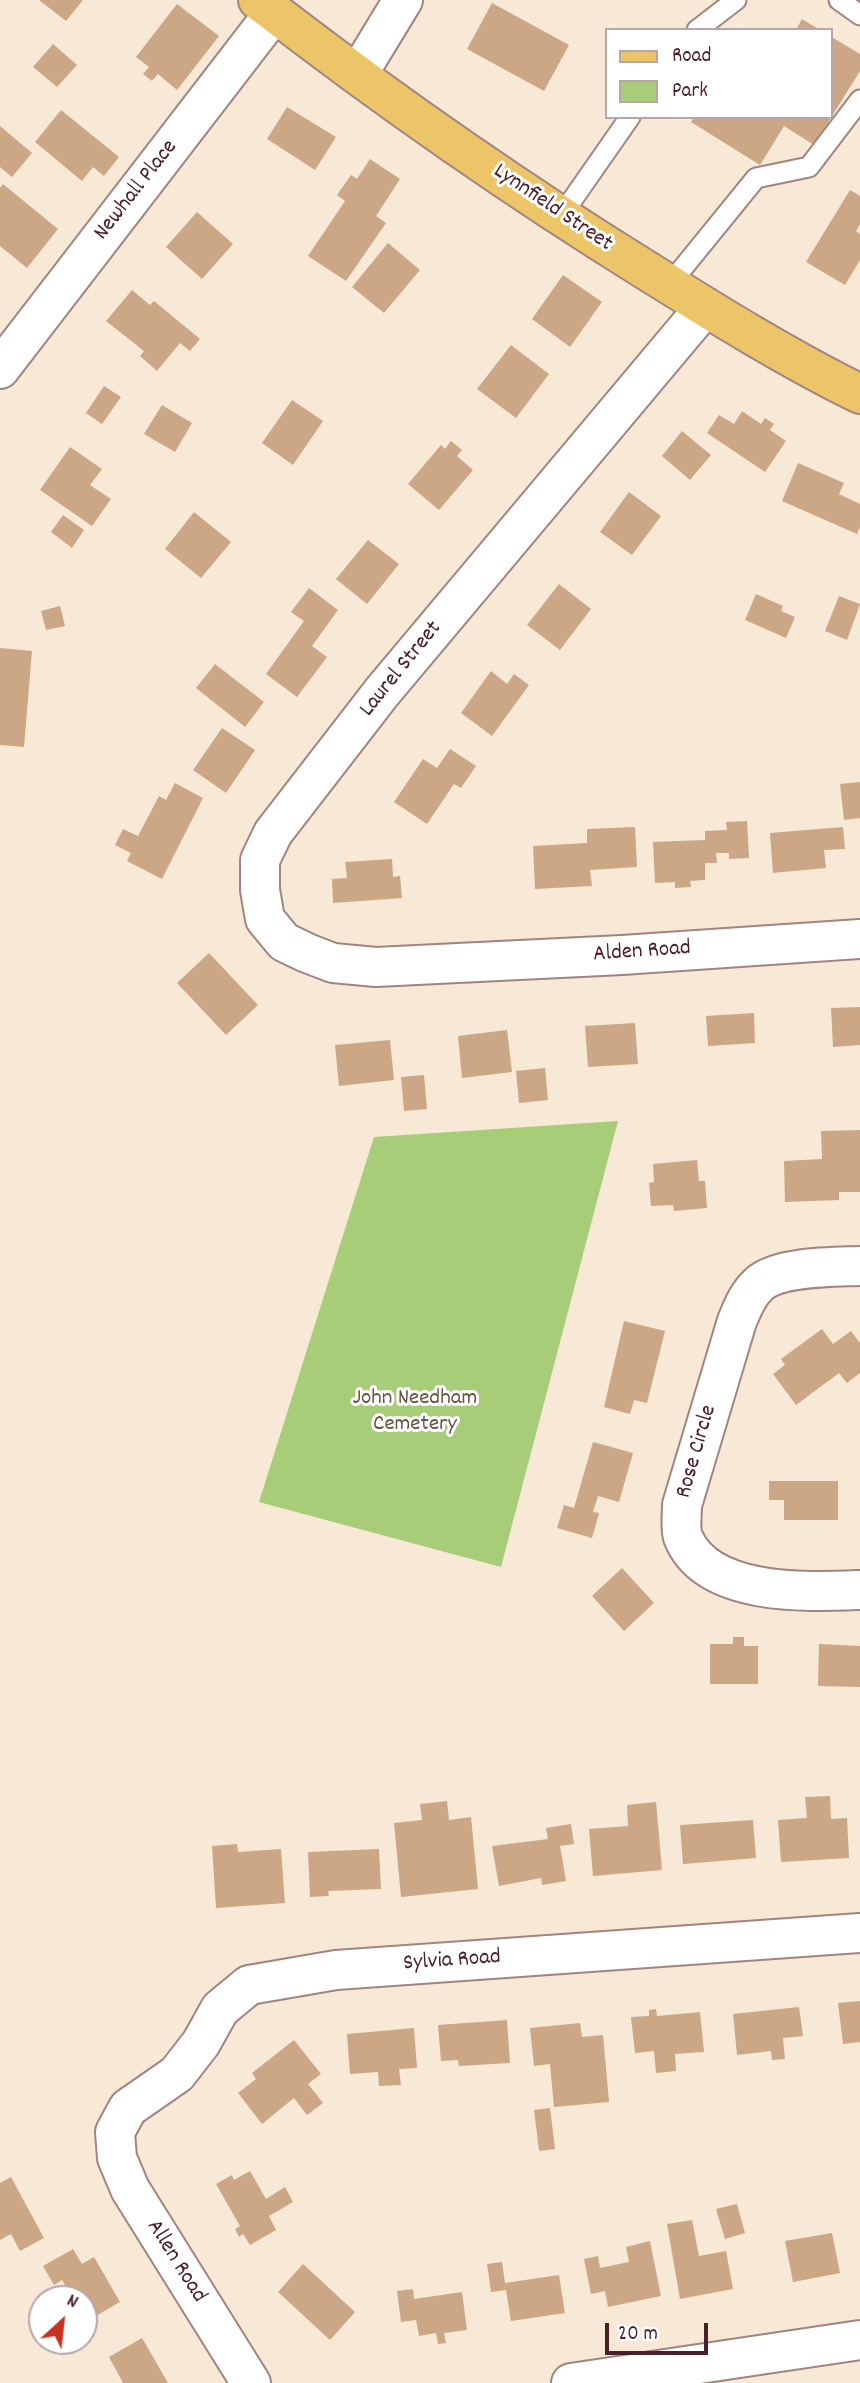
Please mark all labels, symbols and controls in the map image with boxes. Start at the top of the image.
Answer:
legend [604,28,832,119]
text: Road [672,42,711,72]
text: Park [672,77,708,107]
street label: Newhall Place [89,135,185,247]
street label: Lynnfield Street [487,159,617,259]
street label: Laurel Street [355,616,449,724]
street label: Alden Road [592,936,692,970]
park label: John Needham Cemetery [353,1386,477,1440]
street label: Rose Circle [672,1402,724,1502]
street label: Sylvia Road [402,1945,502,1979]
street label: Allen Road [139,2215,211,2309]
north arrow [28,2285,98,2355]
text: N [62,2288,82,2317]
scale bar [608,2310,711,2354]
text: 20 m [618,2320,658,2350]

